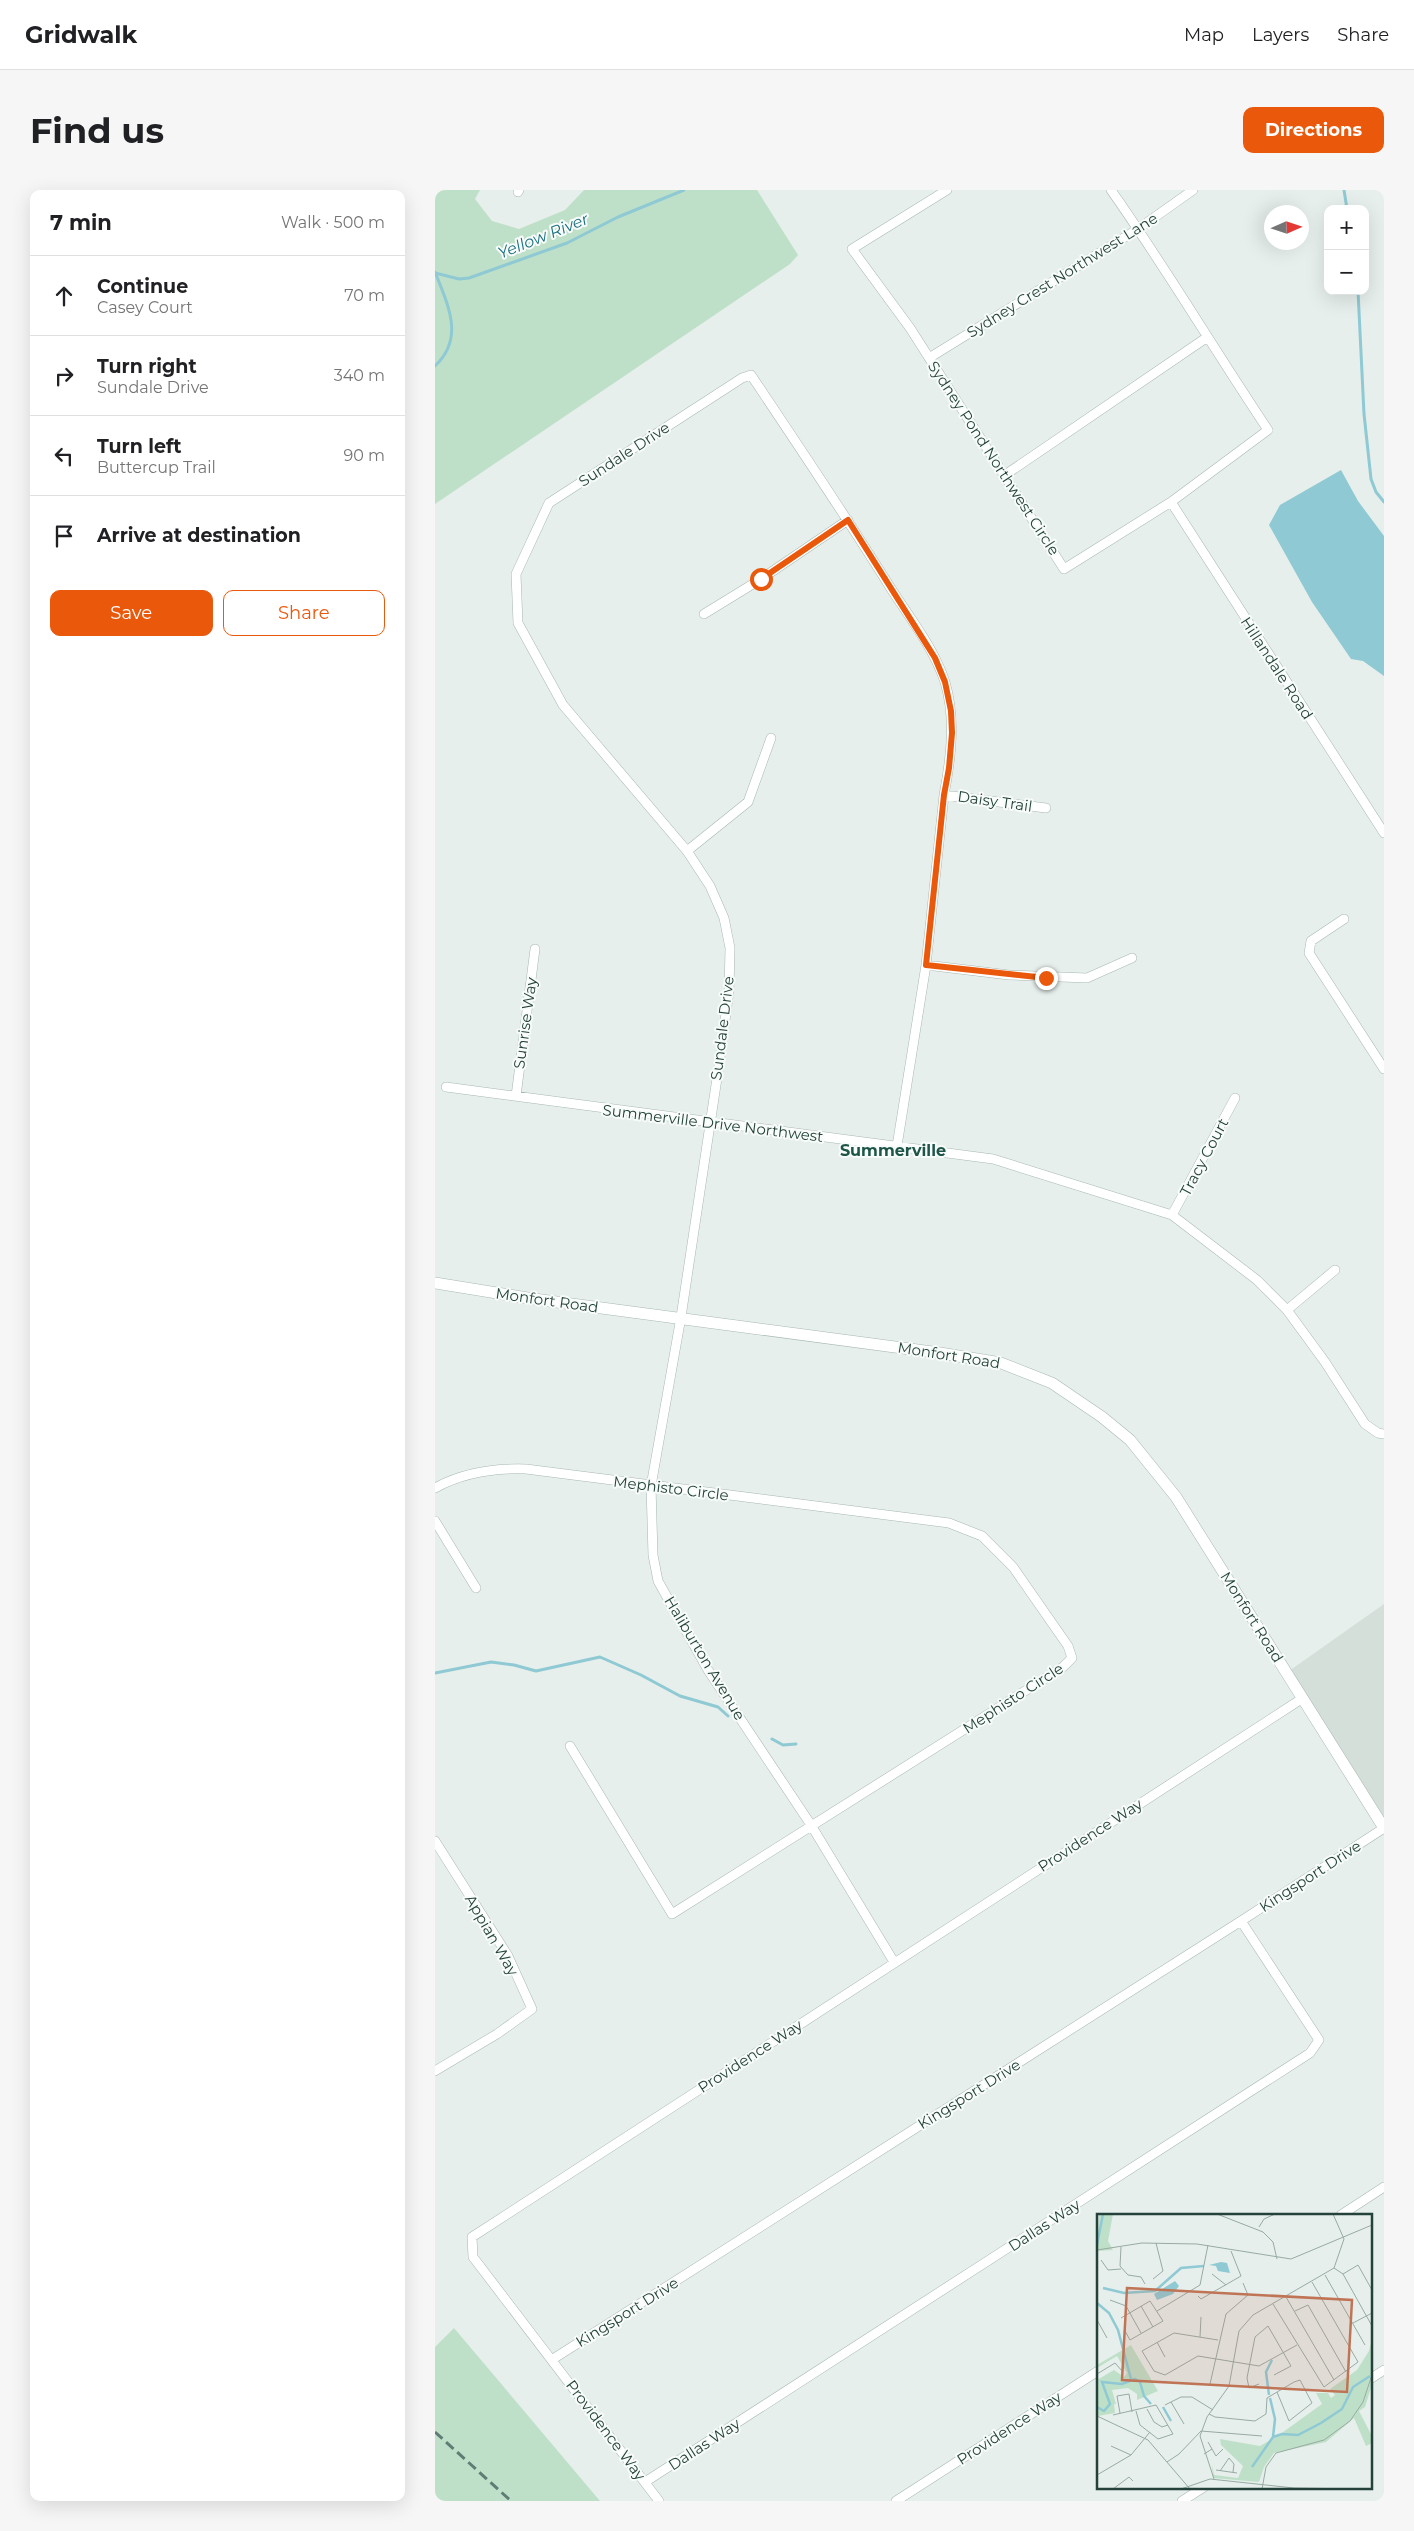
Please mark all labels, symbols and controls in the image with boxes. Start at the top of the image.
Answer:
text: Gridwalk [25,20,137,49]
text: Map [1184,24,1224,46]
text: Layers [1252,24,1309,46]
text: Share [1337,24,1389,46]
button: Directions [1243,107,1384,153]
text: Find us [30,109,164,152]
north arrow [1264,205,1309,250]
map controls [1324,205,1369,295]
button: + [1324,205,1369,250]
street label: Sydney Crest Northwest Lane [963,208,1161,342]
water label: Yellow River [495,209,592,263]
text: 7 min [50,210,112,235]
text: Walk · 500 m [281,213,385,232]
button: − [1324,250,1369,295]
text: Continue [97,275,188,298]
icon: ahead [50,282,78,310]
text: 70 m [344,286,385,305]
text: Casey Court [97,298,193,317]
text: Turn right [97,355,197,378]
street label: Sydney Pond Northwest Circle [924,357,1064,559]
icon: right [50,362,78,390]
text: 340 m [334,366,385,385]
text: Sundale Drive [97,378,209,397]
street label: Sundale Drive [575,417,673,491]
text: Turn left [97,435,182,458]
icon: left [50,442,78,470]
text: 90 m [343,446,385,465]
text: Buttercup Trail [97,458,216,477]
icon: arrive [50,522,78,550]
text: Arrive at destination [97,524,301,547]
route start [750,568,773,591]
button: Save [50,590,213,636]
button: Share [223,590,385,636]
street label: Hillandale Road [1237,613,1317,723]
street label: Daisy Trail [956,786,1034,816]
route end [1035,967,1058,990]
street label: Sunrise Way [509,975,541,1070]
street label: Sundale Drive [706,975,738,1081]
street label: Summerville Drive Northwest [602,1100,824,1146]
street label: Tracy Court [1176,1115,1232,1199]
district label: Summerville [840,1141,946,1160]
street label: Monfort Road [494,1283,600,1317]
street label: Monfort Road [896,1338,1002,1372]
street label: Mephisto Circle [612,1471,730,1505]
street label: Monfort Road [1216,1568,1288,1666]
street label: Haliburton Avenue [660,1592,750,1724]
street label: Mephisto Circle [959,1658,1067,1738]
street label: Providence Way [1034,1794,1147,1876]
street label: Kingsport Drive [1256,1836,1364,1916]
street label: Appian Way [461,1891,523,1980]
street label: Providence Way [694,2015,807,2097]
street label: Kingsport Drive [914,2055,1024,2133]
street label: Dallas Way [1004,2194,1084,2255]
inset map [1097,2214,1371,2488]
street label: Kingsport Drive [572,2273,682,2351]
street label: Providence Way [562,2376,650,2485]
street label: Providence Way [953,2387,1066,2469]
street label: Dallas Way [664,2413,744,2474]

